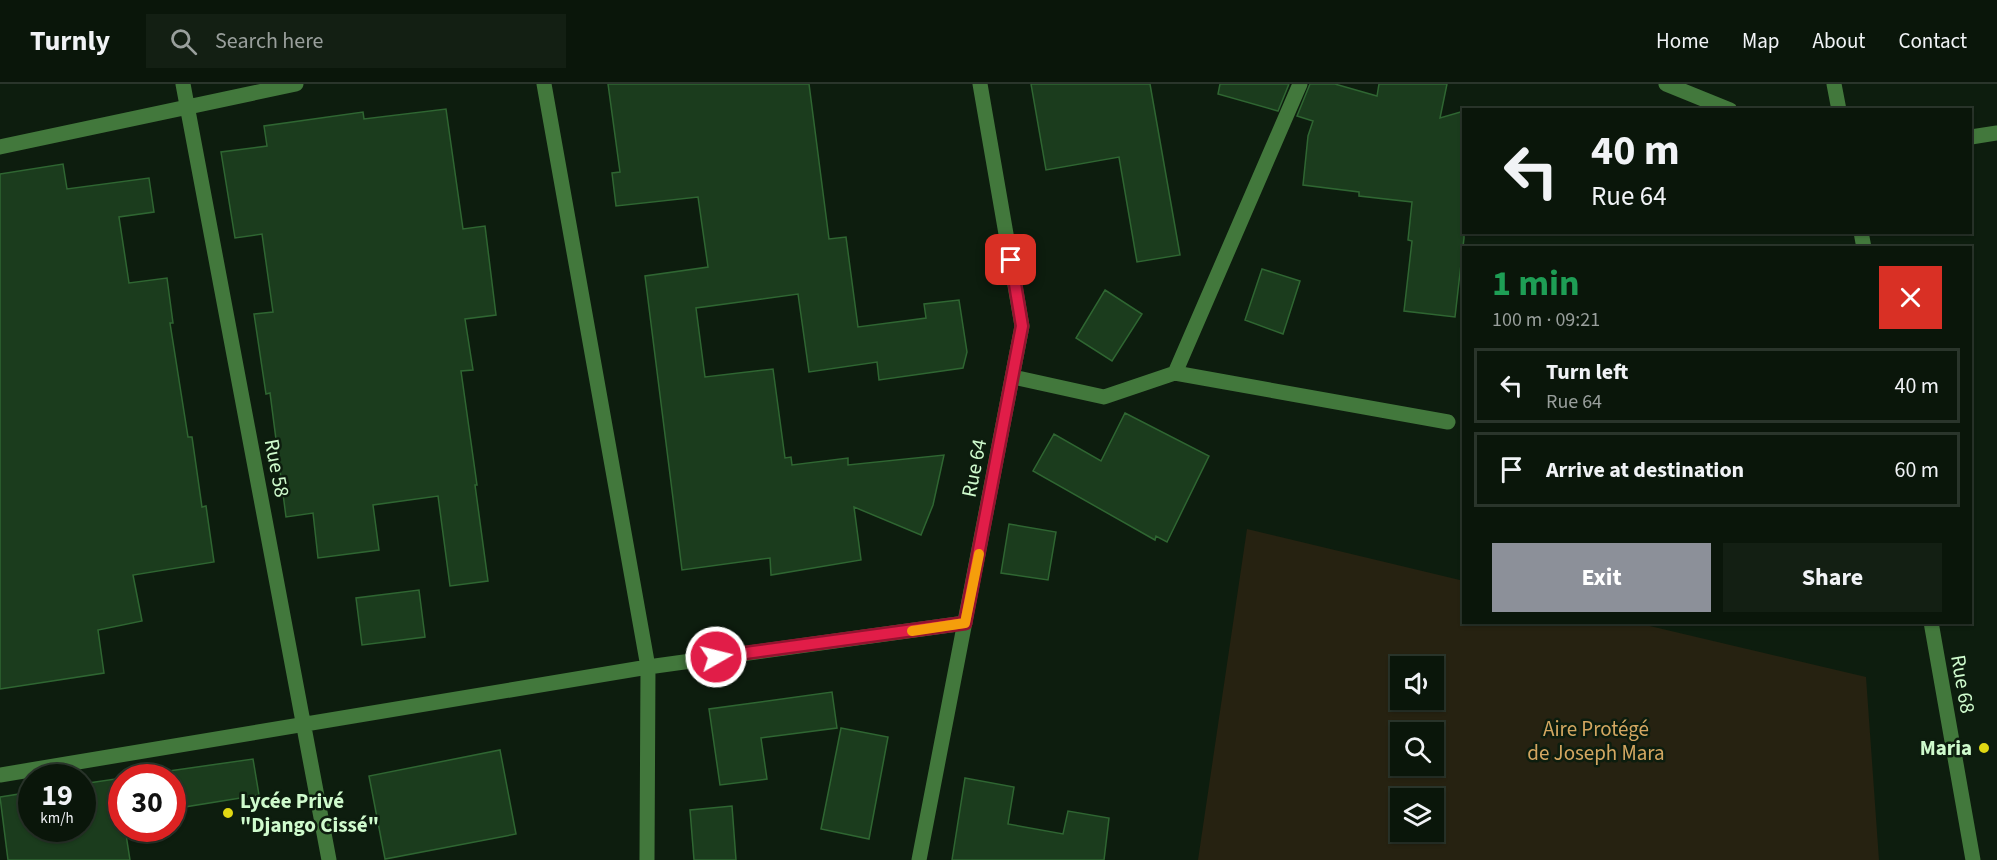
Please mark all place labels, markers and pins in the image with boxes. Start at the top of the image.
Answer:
pin [985,234,1036,285]
place label: Maria [1920,733,1972,763]
marker: Maria [1977,741,1991,755]
place label: Lycée Privé "Django Cissé" [240,786,379,840]
marker: Lycée Privé "Django Cissé" [221,806,235,820]

